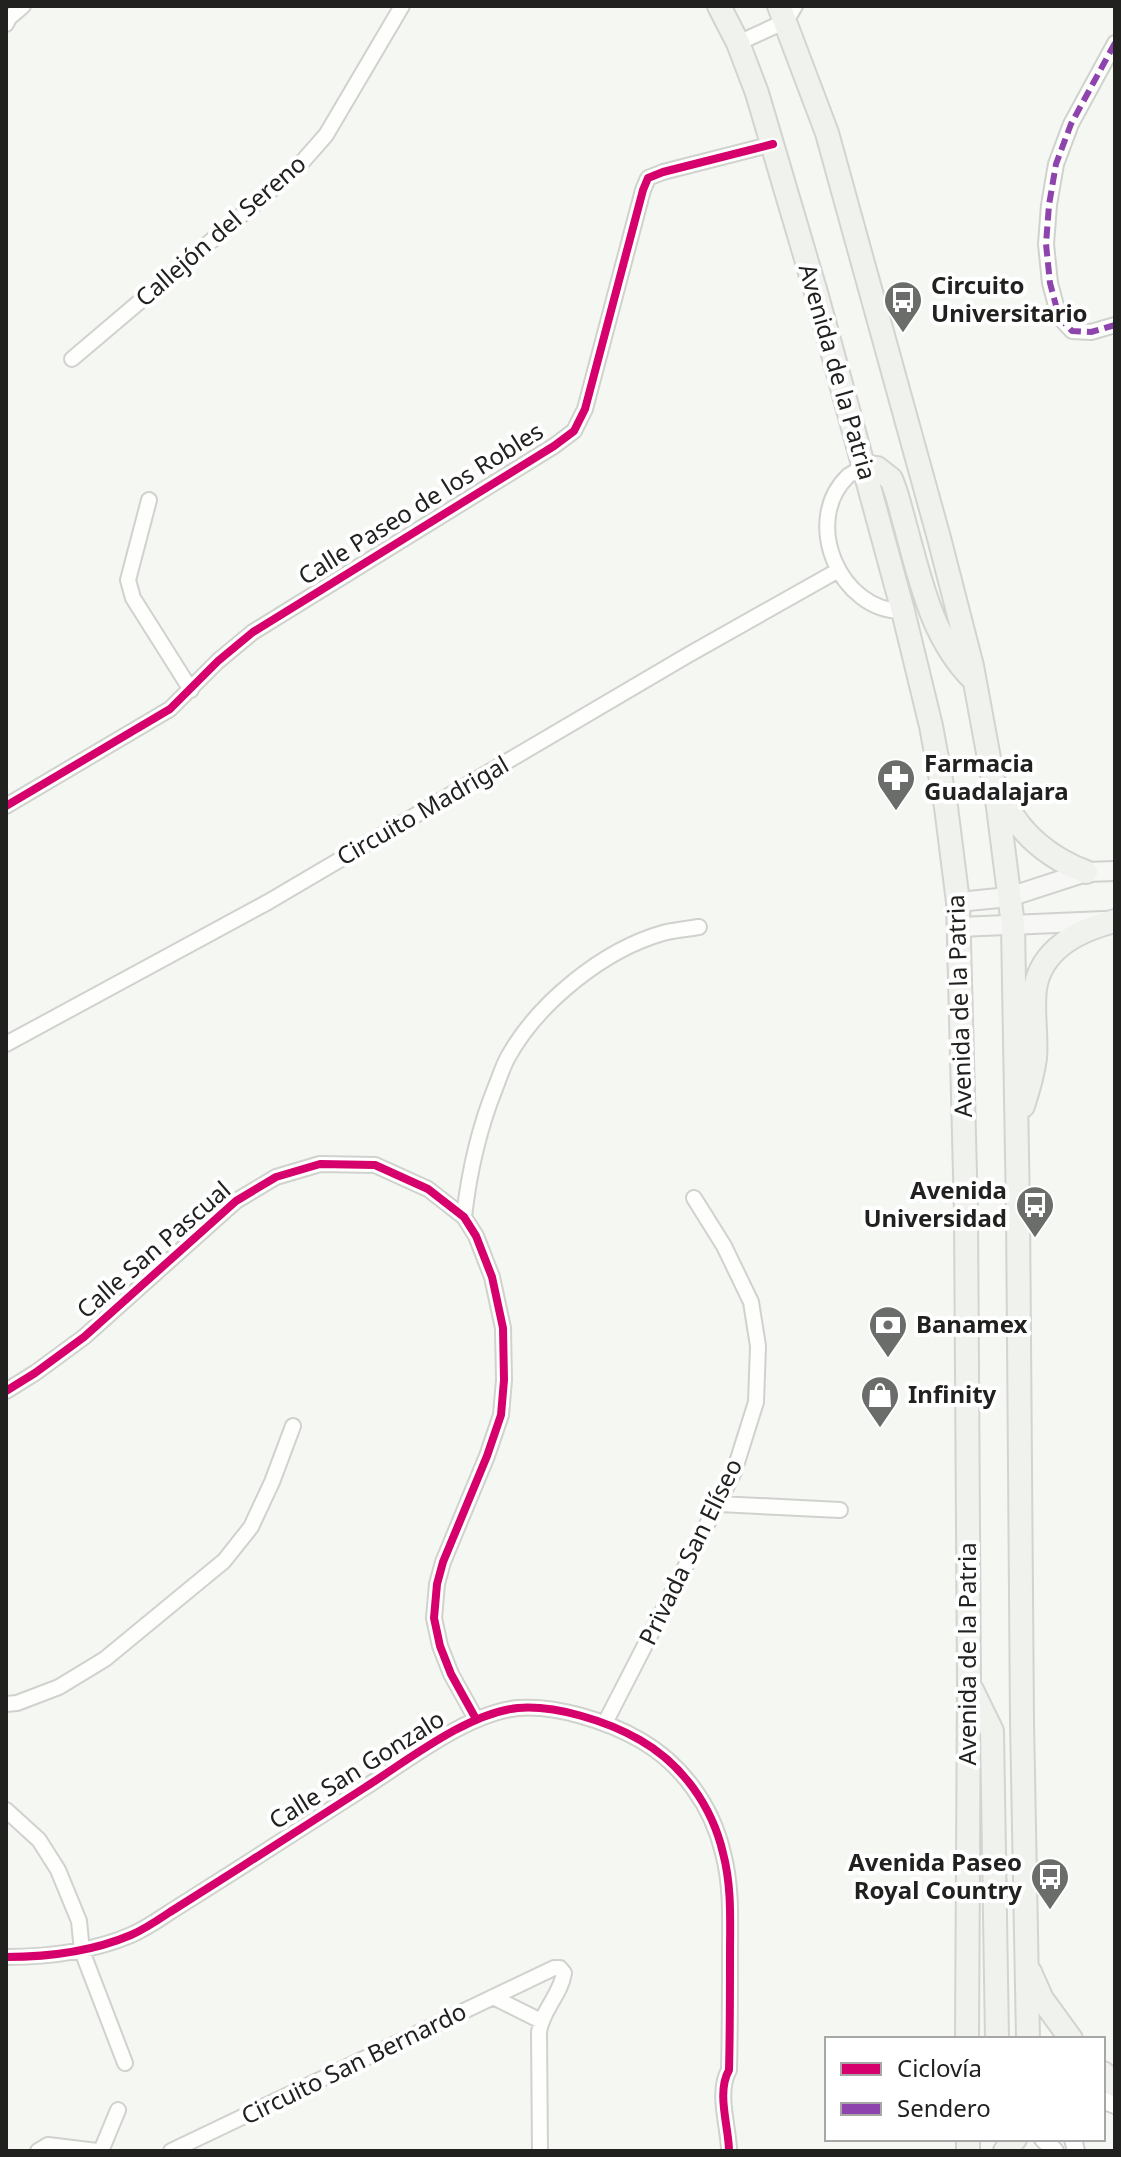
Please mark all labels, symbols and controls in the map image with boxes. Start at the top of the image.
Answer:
street label: Callejón del Sereno [128,147,312,313]
street label: Avenida de la Patria [792,260,885,483]
place label: Circuito Universitario [931,268,1088,329]
bus stop icon: Circuito Universitario [882,279,924,334]
street label: Calle Paseo de los Robles [291,414,549,592]
place label: Farmacia Guadalajara [924,746,1069,807]
street label: Circuito Madrigal [330,747,514,872]
pharmacy icon: Farmacia Guadalajara [875,757,917,812]
street label: Avenida de la Patria [938,894,979,1118]
street label: Calle San Pascual [69,1173,237,1325]
place label: Avenida Universidad [863,1173,1007,1234]
bus stop icon: Avenida Universidad [1014,1184,1056,1239]
bank icon: Banamex [867,1304,909,1359]
place label: Banamex [916,1307,1028,1340]
shop icon: Infinity [859,1374,901,1429]
place label: Infinity [908,1377,997,1410]
street label: Privada San Elíseo [630,1453,749,1650]
street label: Avenida de la Patria [950,1542,983,1766]
street label: Calle San Gonzalo [262,1702,450,1836]
place label: Avenida Paseo Royal Country [848,1845,1022,1906]
bus stop icon: Avenida Paseo Royal Country [1029,1856,1071,1911]
street label: Circuito San Bernardo [235,1994,471,2132]
legend [825,2037,1105,2141]
text: Ciclovía [897,2051,982,2084]
text: Sendero [897,2091,991,2124]

